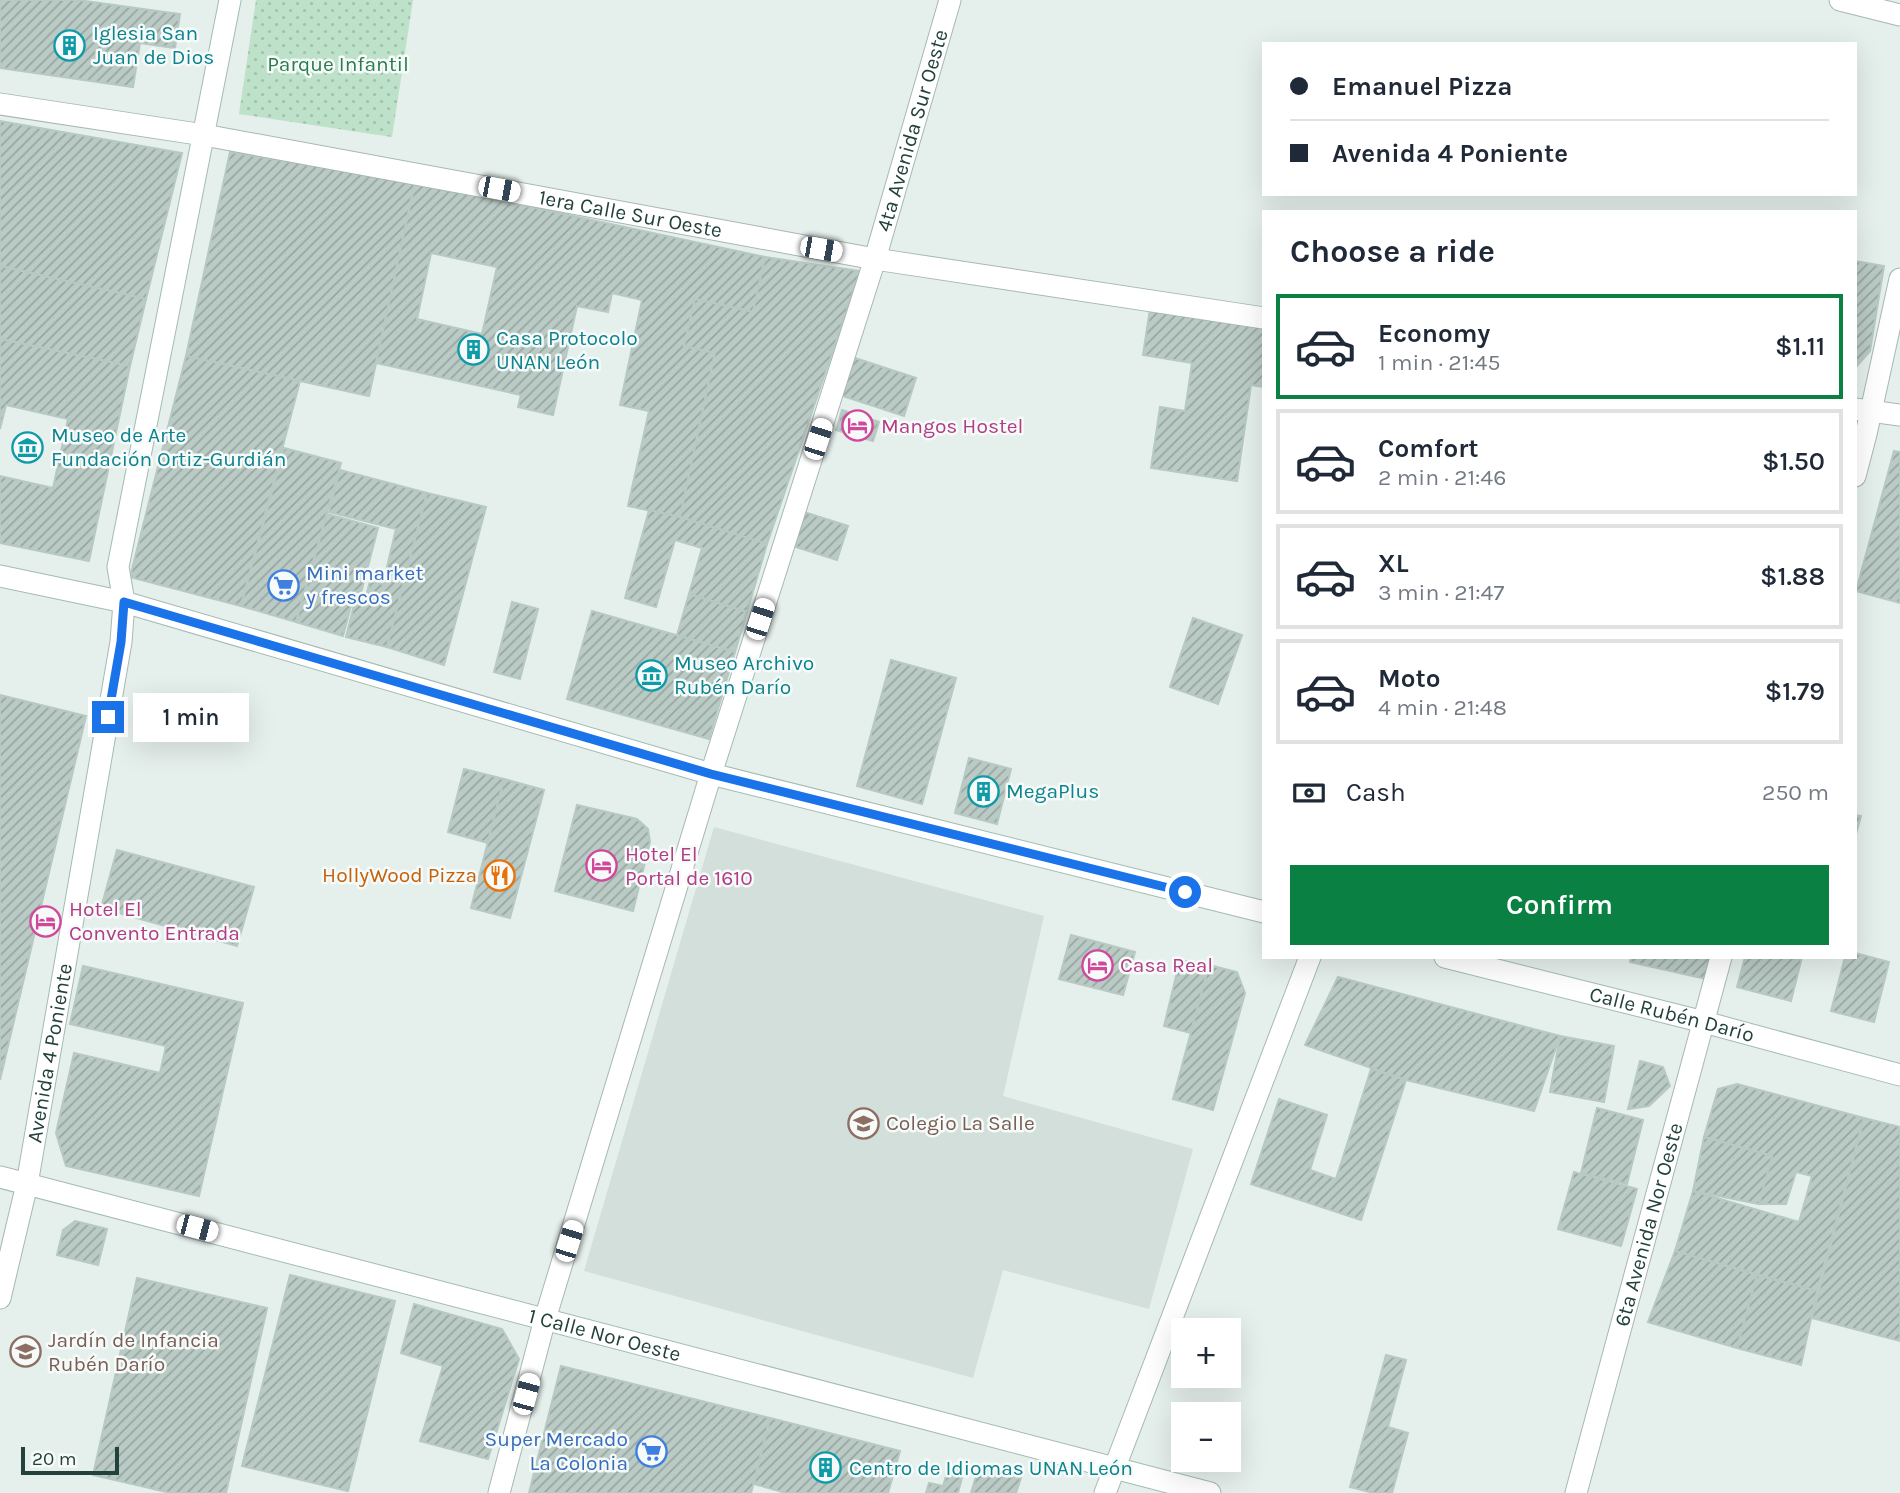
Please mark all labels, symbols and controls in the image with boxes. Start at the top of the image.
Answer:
place label: Iglesia San Juan de Dios [93,21,214,69]
street label: 4ta Avenida Sur Oeste [872,27,953,234]
building icon: Iglesia San Juan de Dios [53,28,87,62]
park label: Parque Infantil [267,52,409,76]
text: Emanuel Pizza [1332,71,1512,102]
text: Avenida 4 Poniente [1332,138,1568,169]
car [477,175,522,203]
street label: 1era Calle Sur Oeste [537,185,724,243]
text: Choose a ride [1290,233,1495,270]
car [799,235,844,263]
icon: car [1294,315,1357,378]
text: Economy [1378,318,1490,349]
place label: Casa Protocolo UNAN León [496,326,638,374]
text: $1.11 [1775,331,1825,362]
building icon: Casa Protocolo UNAN León [456,333,490,367]
text: 1 min · 21:45 [1378,349,1500,376]
hotel icon: Mangos Hostel [841,409,875,443]
place label: Mangos Hostel [881,414,1023,438]
car [802,416,835,462]
place label: Museo de Arte Fundación Ortiz-Gurdián [51,423,286,471]
museum icon: Museo de Arte Fundación Ortiz-Gurdián [11,430,45,464]
icon: car [1294,430,1357,493]
text: Comfort [1378,433,1479,464]
text: $1.50 [1762,446,1825,477]
text: 2 min · 21:46 [1378,464,1506,491]
icon: car [1294,545,1357,608]
text: XL [1378,548,1409,579]
place label: Mini market y frescos [305,561,423,609]
text: $1.88 [1760,561,1825,592]
supermarket icon: Mini market y frescos [266,568,300,602]
text: 3 min · 21:47 [1378,579,1504,606]
car [744,596,777,642]
place label: Museo Archivo Rubén Darío [674,651,814,699]
museum icon: Museo Archivo Rubén Darío [634,658,668,692]
icon: car [1294,660,1357,723]
text: Moto [1378,663,1440,694]
text: $1.79 [1765,676,1825,707]
callout: 1 min [132,692,248,742]
text: 4 min · 21:48 [1378,694,1507,721]
route end [92,701,124,733]
text: 1 min [162,704,220,731]
building icon: MegaPlus [966,774,1000,808]
icon: cash [1290,774,1328,812]
text: Cash [1346,777,1406,808]
place label: MegaPlus [1006,779,1099,803]
text: 250 m [1762,779,1829,806]
place label: Hotel El Portal de 1610 [625,842,753,890]
hotel icon: Hotel El Portal de 1610 [585,849,619,883]
restaurant icon: HollyWood Pizza [483,858,517,892]
place label: HollyWood Pizza [322,863,477,887]
button: Confirm [1290,865,1829,945]
route start [1169,876,1201,908]
place label: Hotel El Convento Entrada [69,897,240,945]
hotel icon: Hotel El Convento Entrada [29,904,63,938]
hotel icon: Casa Real [1080,948,1114,982]
place label: Casa Real [1120,953,1213,977]
street label: Avenida 4 Poniente [22,961,77,1145]
street label: Calle Rubén Darío [1587,982,1757,1047]
school or university icon: Colegio La Salle [846,1106,880,1140]
place label: Colegio La Salle [886,1111,1035,1135]
street label: 6ta Avenida Nor Oeste [1610,1120,1688,1329]
car [174,1212,221,1244]
car [553,1218,586,1264]
street label: 1 Calle Nor Oeste [526,1304,683,1366]
map controls [1171,1318,1241,1472]
button: + [1171,1318,1241,1388]
place label: Jardín de Infancia Rubén Darío [48,1328,219,1376]
school or university icon: Jardín de Infancia Rubén Darío [8,1335,42,1369]
car [511,1371,542,1417]
button: − [1171,1402,1241,1472]
place label: Super Mercado La Colonia [484,1427,628,1475]
supermarket icon: Super Mercado La Colonia [634,1434,668,1468]
scale bar [21,1444,119,1476]
text: 20 m [32,1448,77,1470]
building icon: Centro de Idiomas UNAN León [809,1451,843,1485]
place label: Centro de Idiomas UNAN León [849,1456,1133,1480]

